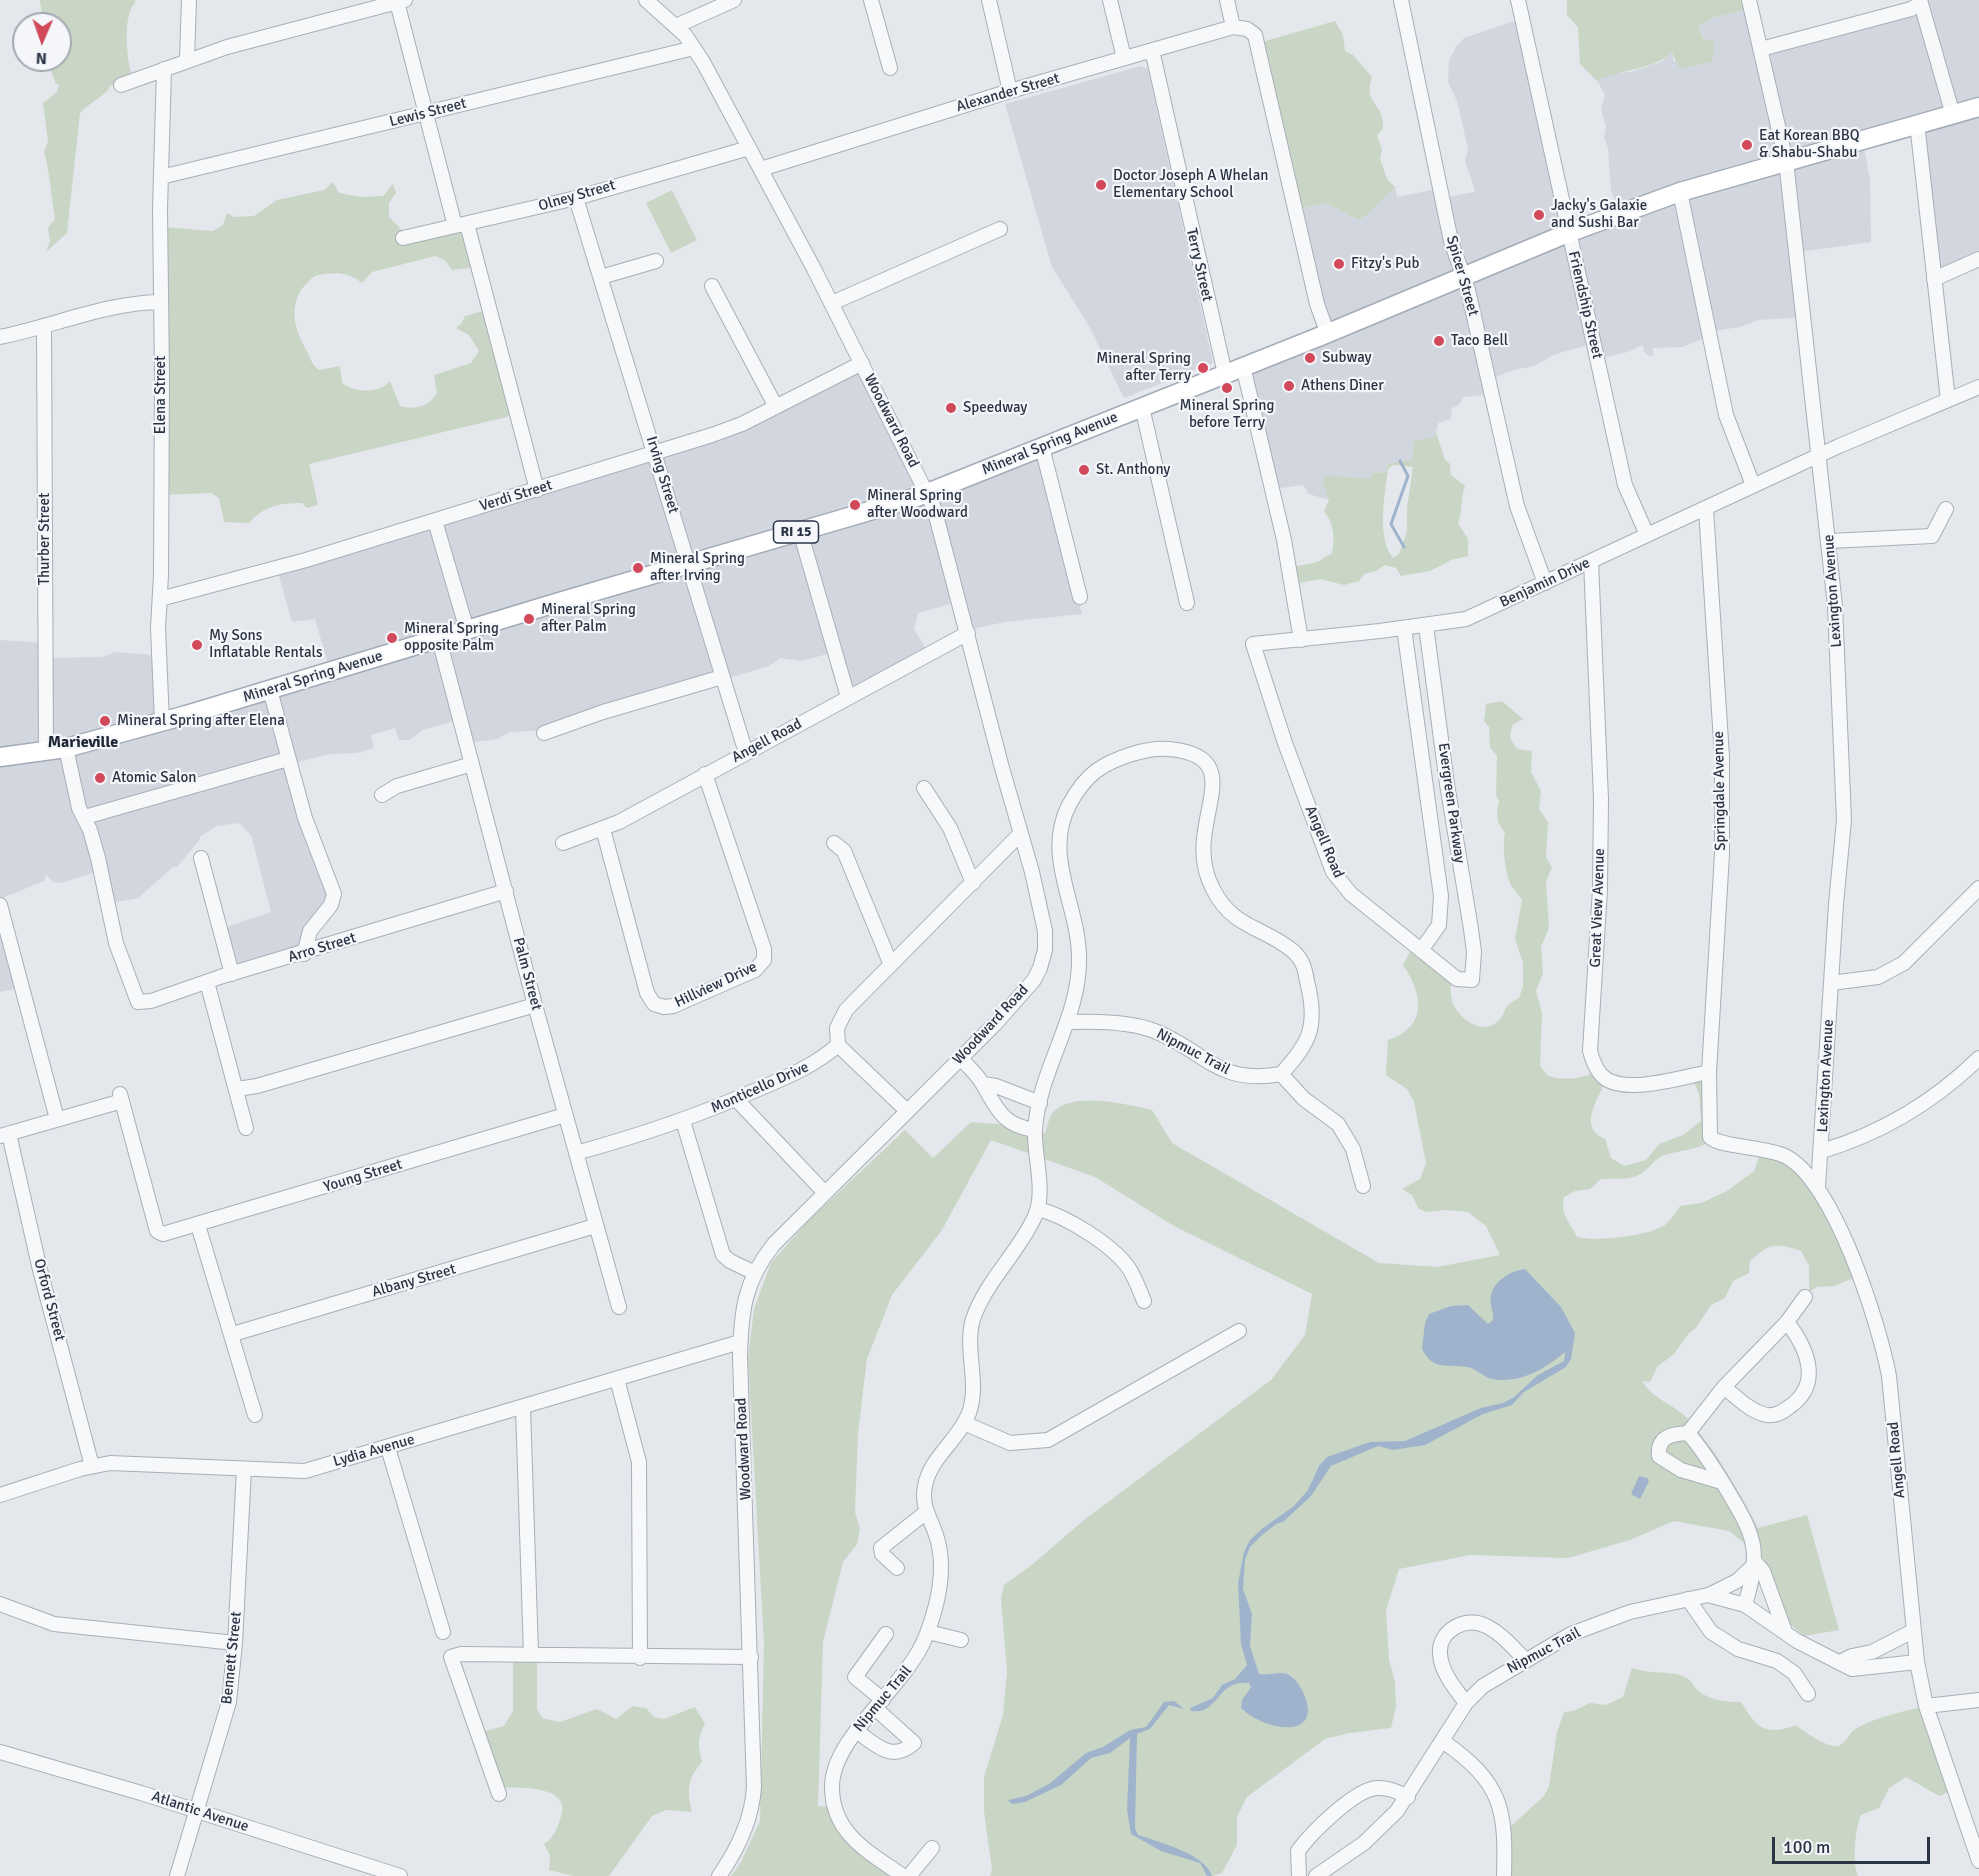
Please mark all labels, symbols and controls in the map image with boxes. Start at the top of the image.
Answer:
north arrow [12,12,72,72]
text: N [36,48,47,68]
street label: Alexander Street [954,70,1062,116]
street label: Lewis Street [388,95,468,131]
place label: Eat Korean BBQ & Shabu-Shabu [1759,127,1860,162]
marker: Eat Korean BBQ & Shabu-Shabu [1740,138,1754,152]
place label: Doctor Joseph A Whelan Elementary School [1113,167,1268,202]
street label: Olney Street [536,176,618,216]
marker: Doctor Joseph A Whelan Elementary School [1094,178,1108,192]
place label: Jacky's Galaxie and Sushi Bar [1551,197,1647,232]
marker: Jacky's Galaxie and Sushi Bar [1532,208,1546,222]
street label: Terry Street [1182,227,1216,303]
street label: Spicer Street [1442,234,1482,318]
street label: Friendship Street [1564,249,1606,361]
place label: Fitzy's Pub [1351,255,1419,273]
marker: Fitzy's Pub [1332,257,1346,271]
place label: Taco Bell [1451,332,1508,350]
marker: Taco Bell [1432,334,1446,348]
place label: Subway [1322,349,1372,367]
place label: Mineral Spring after Terry [1096,350,1191,385]
marker: Subway [1303,351,1317,365]
street label: Elena Street [152,356,170,434]
marker: Mineral Spring after Terry [1196,361,1210,375]
street label: Woodward Road [860,371,922,471]
place label: Athens Diner [1301,377,1384,395]
marker: Athens Diner [1282,379,1296,393]
marker: Mineral Spring before Terry [1220,381,1234,395]
place label: Mineral Spring before Terry [1180,397,1274,432]
place label: Speedway [963,399,1027,417]
marker: Speedway [944,401,958,415]
street label: Mineral Spring Avenue [979,408,1121,480]
street label: Irving Street [642,434,682,516]
place label: St. Anthony [1096,461,1170,479]
marker: St. Anthony [1077,463,1091,477]
street label: Verdi Street [477,476,555,516]
place label: Mineral Spring after Woodward [867,487,968,522]
street label: Thurber Street [36,493,54,585]
marker: Mineral Spring after Woodward [848,498,862,512]
road number: RI 15 [774,521,818,543]
street label: Lexington Avenue [1820,534,1846,648]
place label: Mineral Spring after Irving [650,550,745,585]
street label: Benjamin Drive [1497,554,1593,612]
marker: Mineral Spring after Irving [631,561,645,575]
place label: Mineral Spring after Palm [541,601,636,636]
marker: Mineral Spring after Palm [522,612,536,626]
place label: Mineral Spring opposite Palm [404,620,499,655]
place label: My Sons Inflatable Rentals [209,627,322,662]
marker: Mineral Spring opposite Palm [385,631,399,645]
marker: My Sons Inflatable Rentals [190,638,204,652]
street label: Mineral Spring Avenue [241,647,385,707]
place label: Mineral Spring after Elena [117,712,285,730]
marker: Mineral Spring after Elena [98,714,112,728]
street label: Angell Road [729,715,805,767]
street label: Springdale Avenue [1710,731,1730,851]
district label: Marieville [48,733,118,753]
street label: Evergreen Parkway [1434,742,1468,864]
place label: Atomic Salon [112,769,196,787]
marker: Atomic Salon [93,771,107,785]
street label: Angell Road [1301,803,1347,881]
street label: Great View Avenue [1587,848,1609,968]
street label: Arro Street [286,929,358,967]
street label: Palm Street [509,936,545,1012]
street label: Hillview Drive [672,958,760,1012]
street label: Woodward Road [949,981,1033,1069]
street label: Lexington Avenue [1814,1019,1838,1133]
street label: Nipmuc Trail [1153,1025,1233,1079]
street label: Monticello Drive [708,1058,812,1118]
street label: Young Street [322,1156,404,1196]
street label: Orford Street [29,1257,69,1343]
street label: Albany Street [370,1260,458,1302]
street label: Woodward Road [732,1397,756,1501]
street label: Angell Road [1885,1421,1909,1499]
street label: Lydia Avenue [331,1431,417,1471]
street label: Bennett Street [218,1611,246,1705]
street label: Nipmuc Trail [1504,1624,1584,1678]
street label: Nipmuc Trail [850,1662,916,1736]
street label: Atlantic Avenue [149,1788,251,1836]
scale bar [1775,1825,1932,1863]
text: 100 m [1783,1836,1830,1858]

